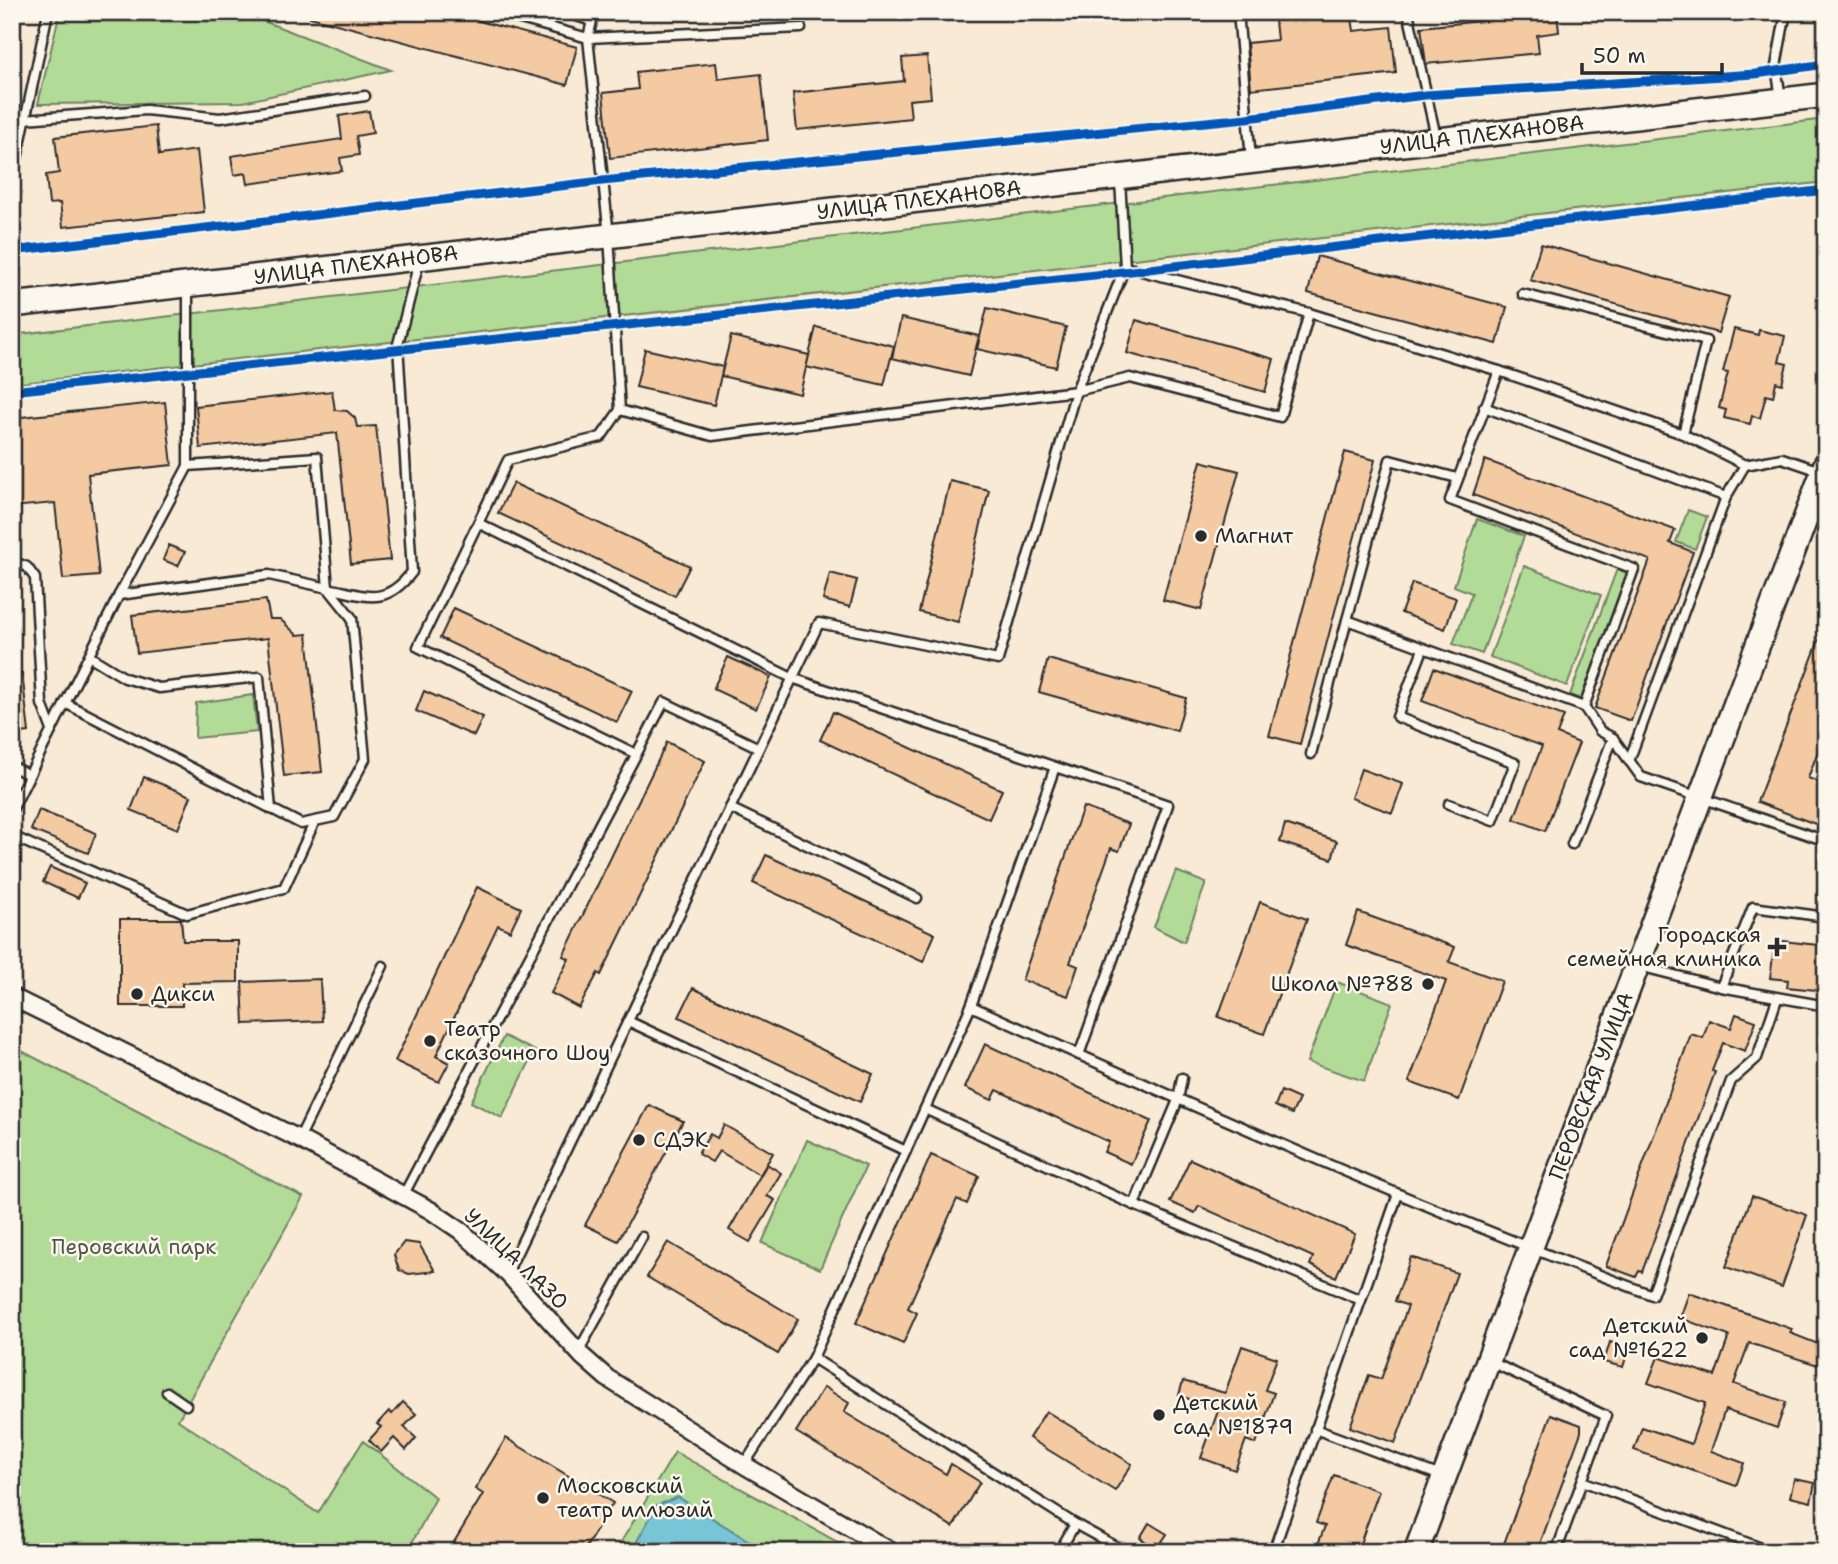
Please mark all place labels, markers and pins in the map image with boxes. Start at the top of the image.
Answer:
place label: Магнит [1215,522,1294,550]
marker: Магнит [1193,528,1209,544]
place label: Городская семейная клиника [1567,921,1761,973]
marker: Городская семейная клиника [1767,937,1787,957]
place label: Школа №788 [1271,970,1414,998]
marker: Школа №788 [1420,976,1436,992]
place label: Дикси [151,980,215,1008]
marker: Дикси [129,986,145,1002]
place label: Театр сказочного Шоу [444,1015,610,1067]
marker: Театр сказочного Шоу [422,1033,438,1049]
place label: СДЭК [653,1126,709,1154]
marker: СДЭК [631,1132,647,1148]
place label: Детский сад №1622 [1569,1312,1688,1364]
marker: Детский сад №1622 [1694,1330,1710,1346]
place label: Детский сад №1879 [1173,1389,1293,1441]
marker: Детский сад №1879 [1151,1407,1167,1423]
place label: Московский театр иллюзий [557,1472,713,1524]
marker: Московский театр иллюзий [535,1490,551,1506]

